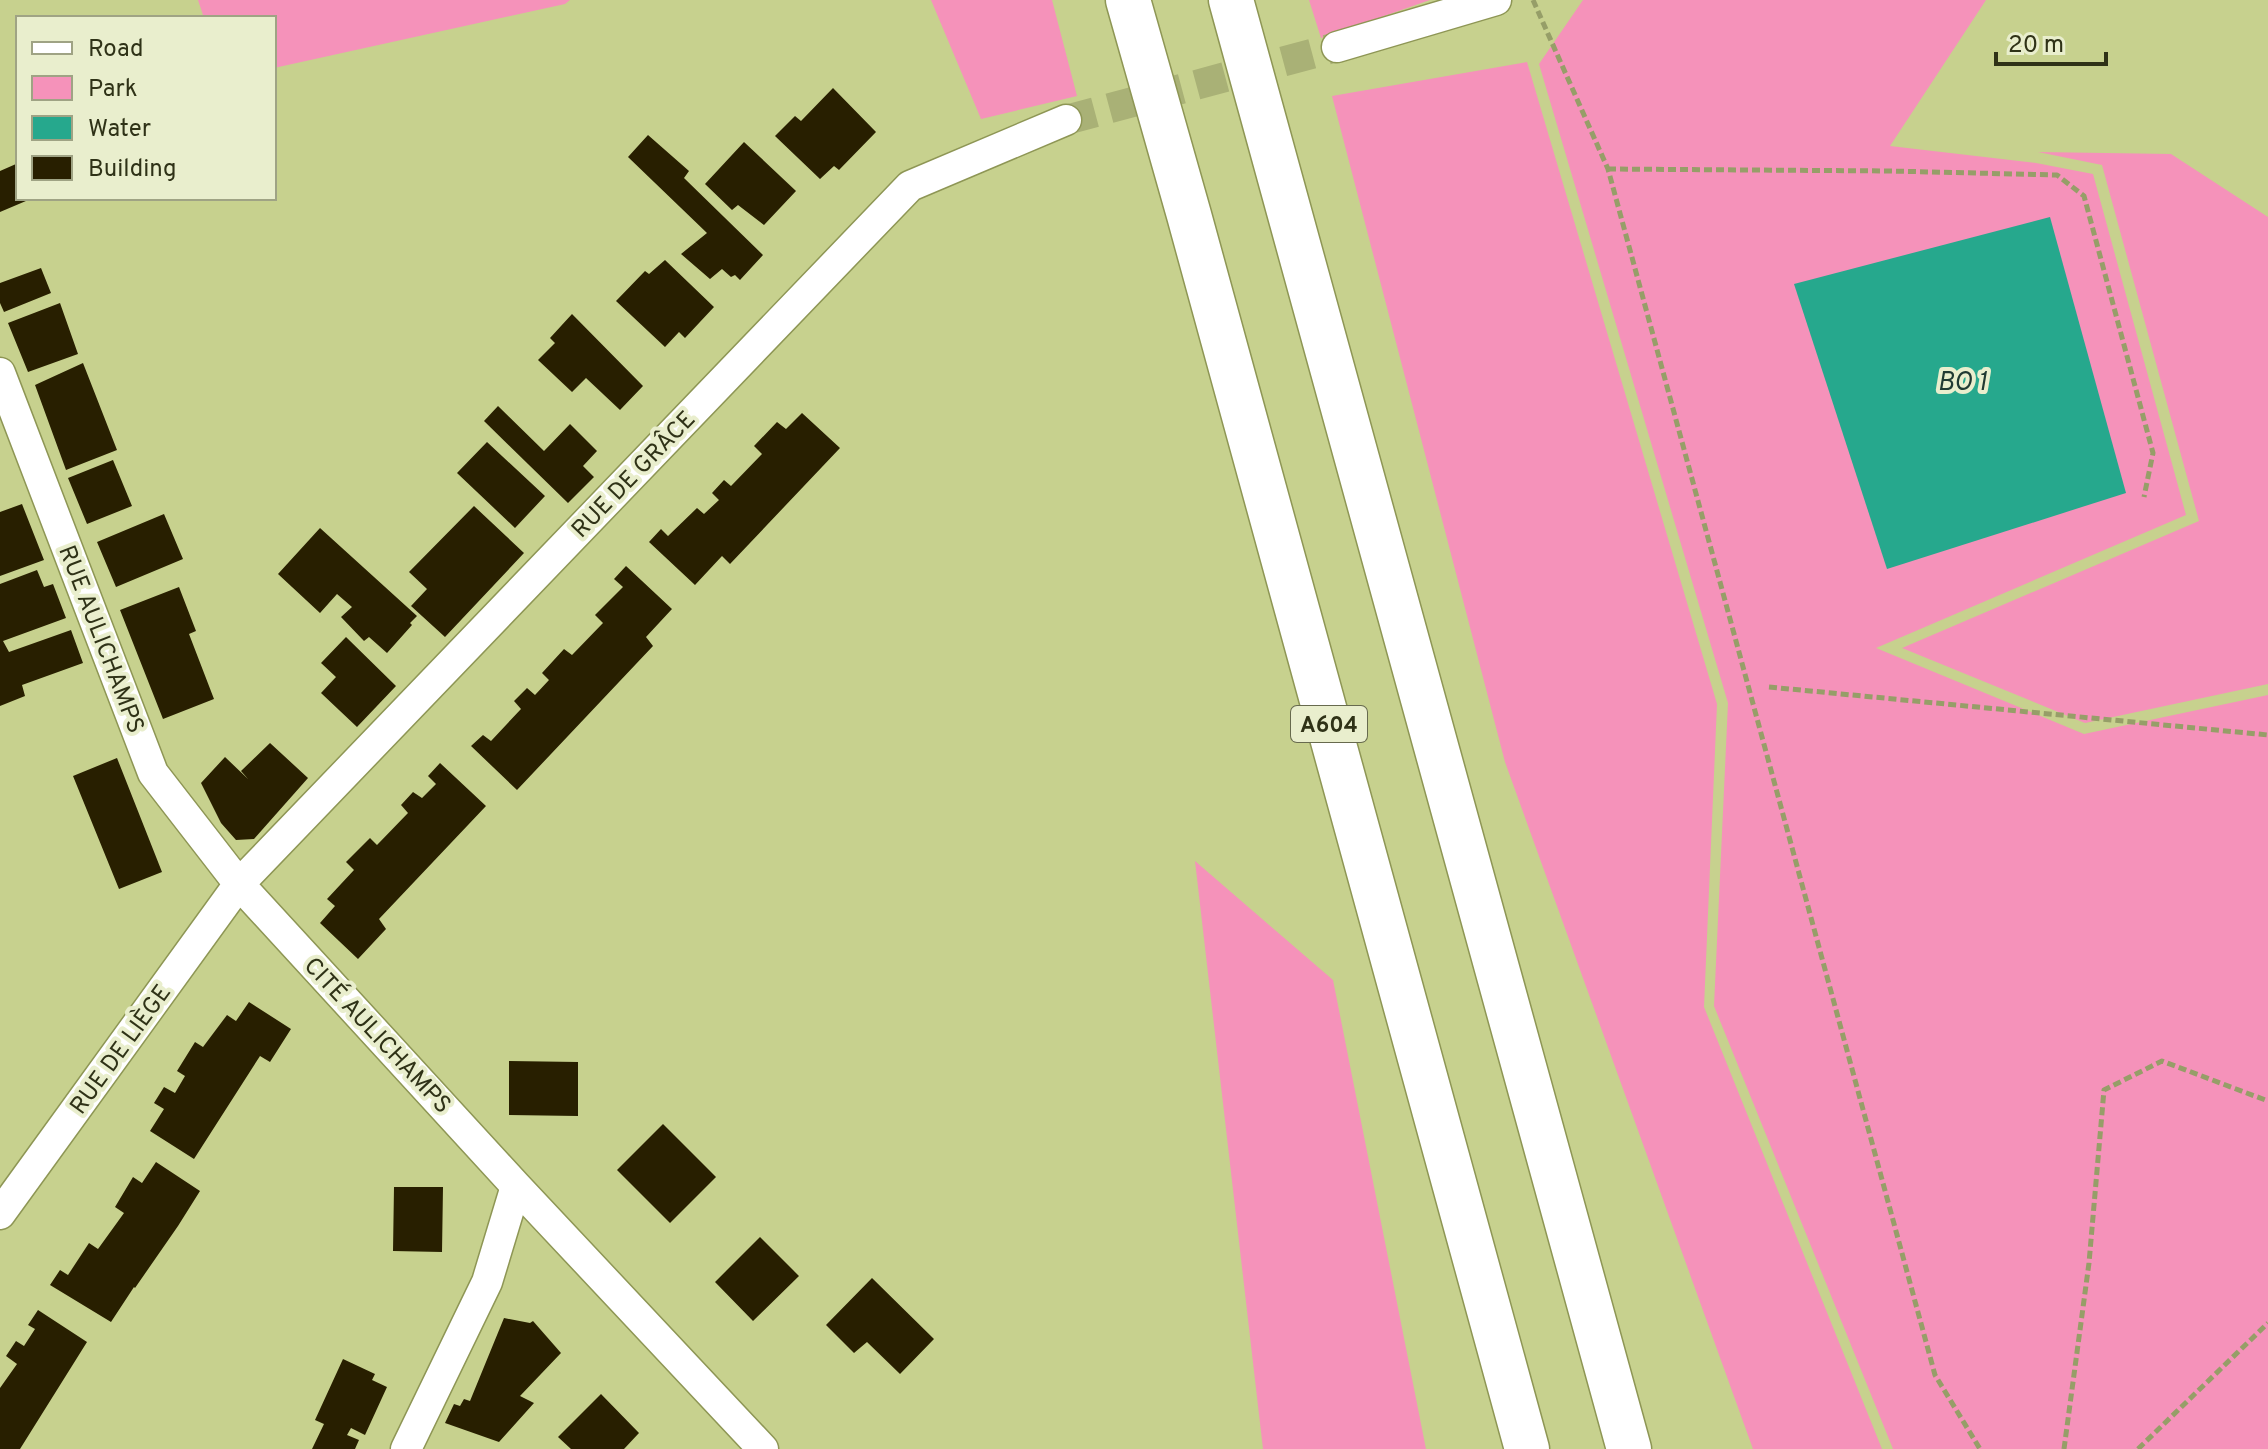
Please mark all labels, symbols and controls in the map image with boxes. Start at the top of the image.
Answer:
legend [16,16,276,200]
scale bar [1996,16,2106,66]
text: 20 m [2008,31,2064,61]
text: Road [88,35,144,65]
text: Park [88,75,138,105]
text: Water [88,115,151,145]
text: Building [88,155,177,185]
water label: BO 1 [1938,367,1988,400]
street label: RUE DE GRÂCE [565,404,703,545]
street label: RUE AULICHAMPS [50,541,150,738]
road number: A604 [1291,706,1367,742]
street label: CITÉ AULICHAMPS [296,951,458,1121]
street label: RUE DE LIÈGE [63,978,179,1121]

